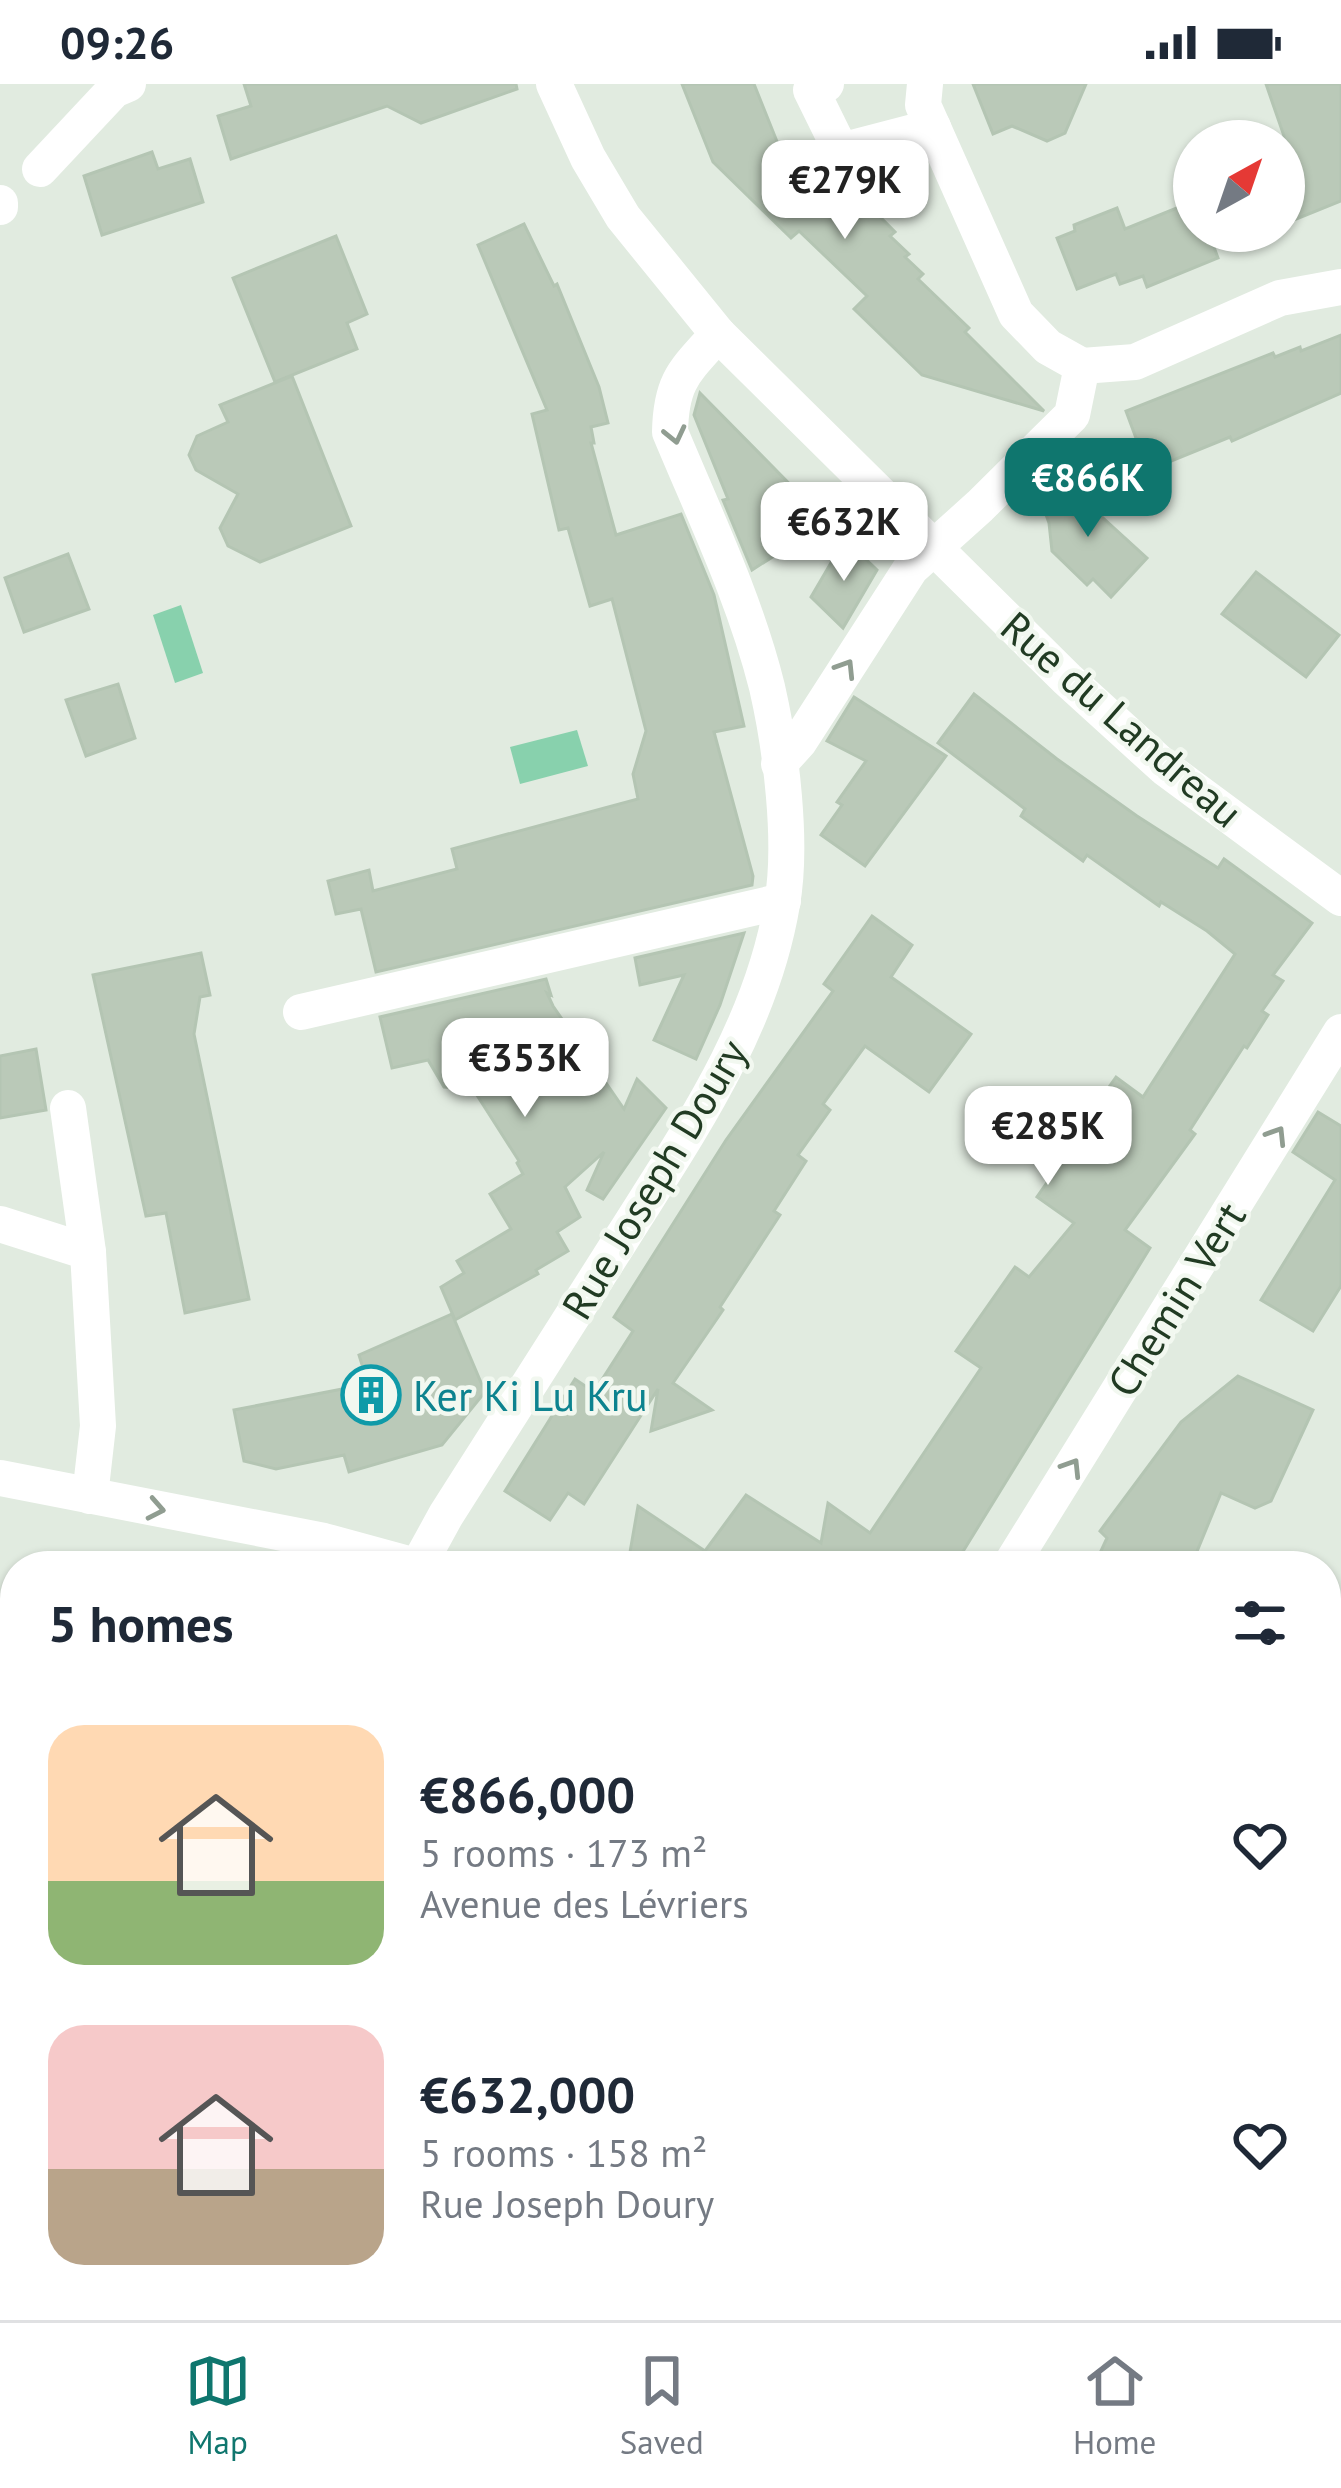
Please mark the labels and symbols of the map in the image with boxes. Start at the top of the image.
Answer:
north arrow [1173,120,1305,252]
pin: €279K [761,140,929,242]
one-way arrow [662,424,687,445]
pin: €866K [1004,438,1172,540]
pin: €632K [760,482,928,584]
street label: Rue du Landreau [990,599,1254,839]
one-way arrow [832,659,854,681]
pin: €353K [441,1018,609,1120]
street label: Rue Joseph Doury [549,1029,759,1329]
pin: €285K [964,1086,1132,1188]
one-way arrow [1263,1126,1285,1148]
street label: Chemin Vert [1095,1192,1257,1406]
building icon: Ker Ki Lu Kru [340,1364,402,1426]
place label: Ker Ki Lu Kru [413,1368,648,1423]
one-way arrow [1058,1458,1080,1480]
one-way arrow [146,1495,166,1520]

